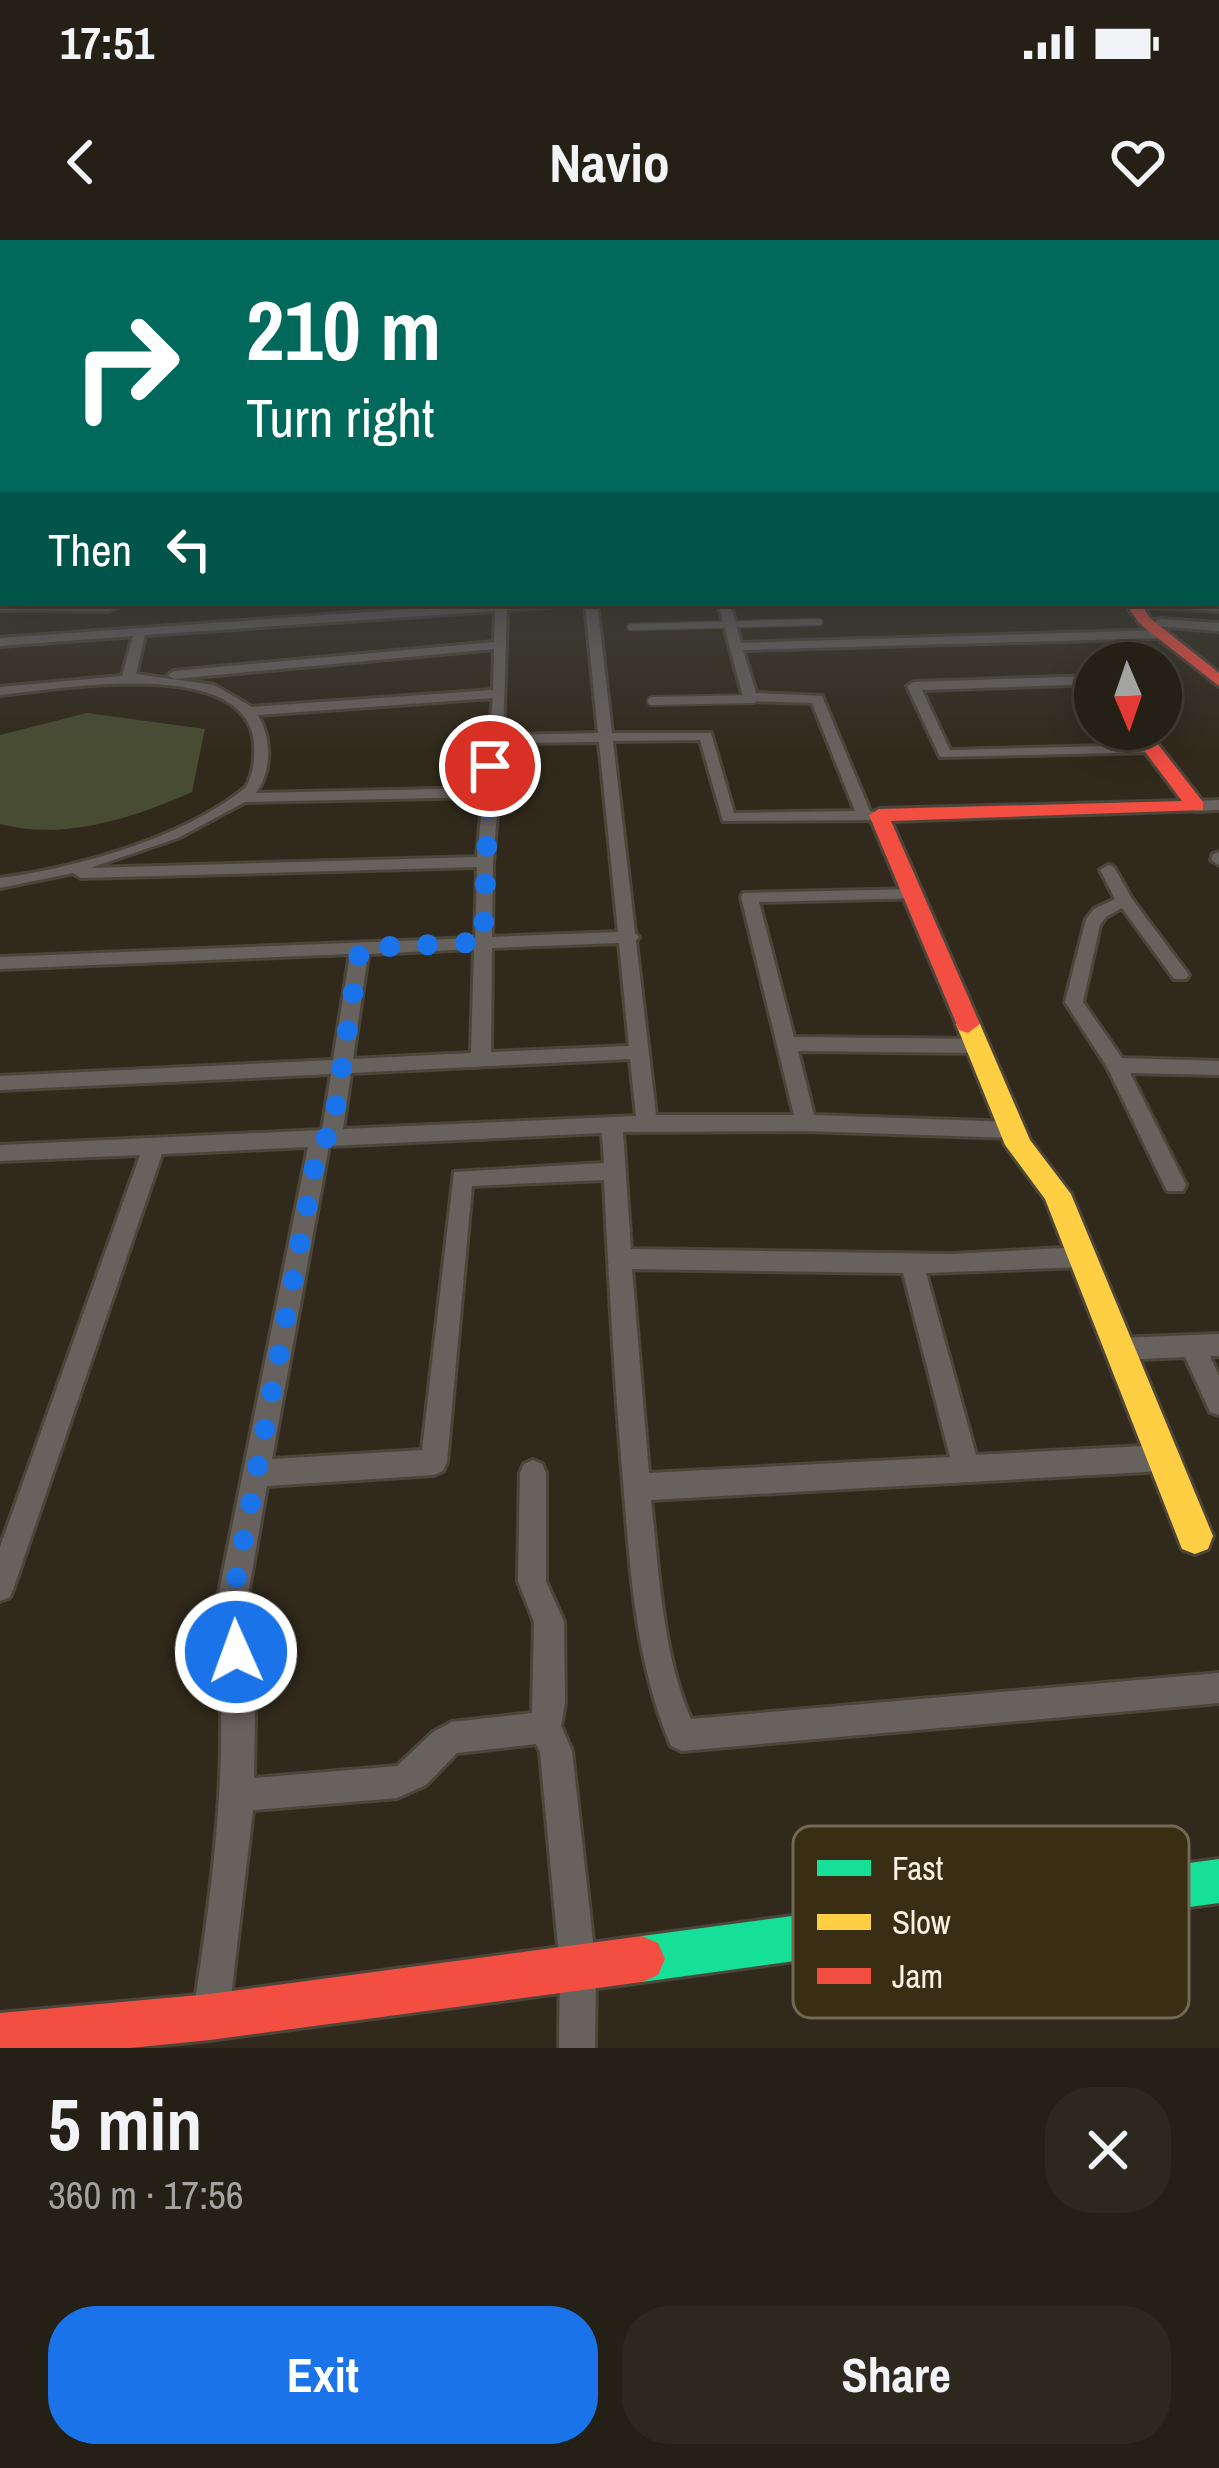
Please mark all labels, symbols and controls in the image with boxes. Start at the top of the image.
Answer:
text: 17:51 [60,12,154,73]
text: Navio [549,126,670,199]
icon: back [48,129,114,195]
icon: heart [1105,129,1171,195]
text: 210 m [246,273,441,386]
icon: right [48,288,204,444]
text: Turn right [246,381,434,454]
icon: left [156,516,222,582]
text: Then [48,519,132,580]
north arrow [1074,642,1182,750]
map controls [1074,642,1182,750]
pin [439,715,541,817]
icon: arrive [457,733,523,799]
position arrow [173,1589,299,1715]
legend [793,1826,1189,2018]
text: Fast [892,1846,943,1890]
text: Slow [892,1900,951,1944]
text: Jam [892,1954,943,1998]
text: 5 min [48,2075,202,2172]
button: close [1045,2087,1171,2213]
text: 360 m · 17:56 [48,2169,244,2221]
button: Exit [48,2306,598,2444]
button: Share [622,2306,1171,2444]

